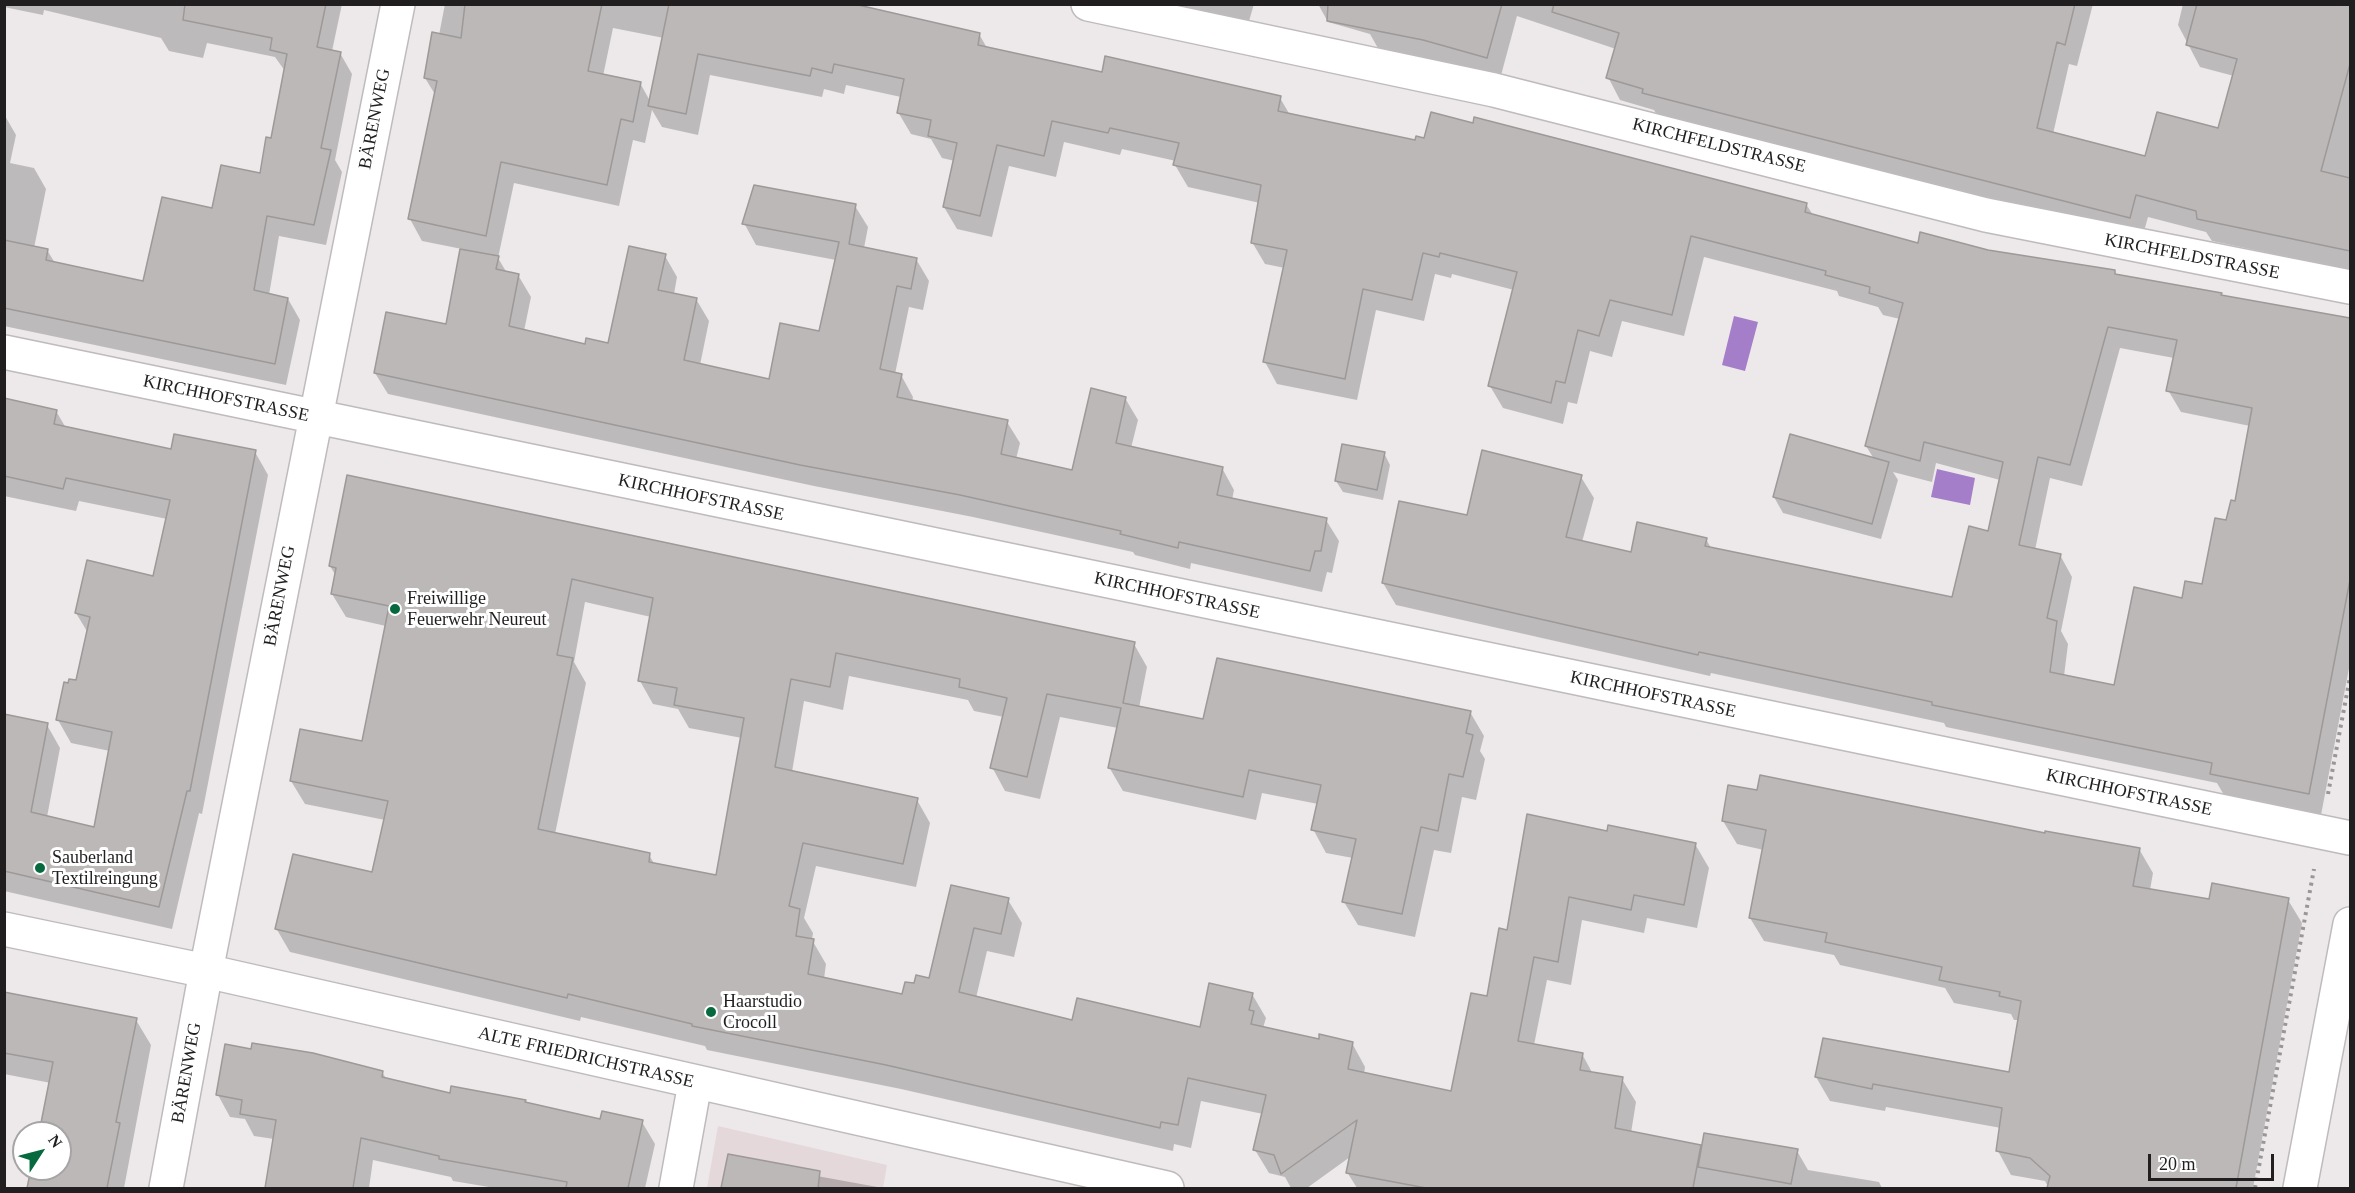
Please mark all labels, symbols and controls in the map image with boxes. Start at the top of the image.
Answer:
street label: BÄRENWEG [355,67,395,171]
street label: KIRCHFELDSTRASSE [1630,114,1808,178]
street label: KIRCHFELDSTRASSE [2103,229,2281,285]
street label: KIRCHHOFSTRASSE [141,371,311,427]
street label: KIRCHHOFSTRASSE [616,470,786,526]
street label: BÄRENWEG [260,544,300,648]
street label: KIRCHHOFSTRASSE [1092,568,1262,624]
place label: Freiwillige Feuerwehr Neureut [407,588,546,630]
marker: Freiwillige Feuerwehr Neureut [388,602,402,616]
street label: KIRCHHOFSTRASSE [1568,667,1738,723]
street label: KIRCHHOFSTRASSE [2044,765,2214,821]
place label: Sauberland Textilreingung [52,847,158,890]
marker: Sauberland Textilreingung [33,861,47,875]
place label: Haarstudio Crocoll [723,991,802,1034]
marker: Haarstudio Crocoll [704,1005,718,1019]
street label: BÄRENWEG [168,1021,206,1125]
street label: ALTE FRIEDRICHSTRASSE [476,1023,696,1093]
north arrow [12,1121,72,1181]
text: N [45,1132,66,1151]
scale bar [2151,1142,2277,1180]
text: 20 m [2159,1154,2196,1174]

